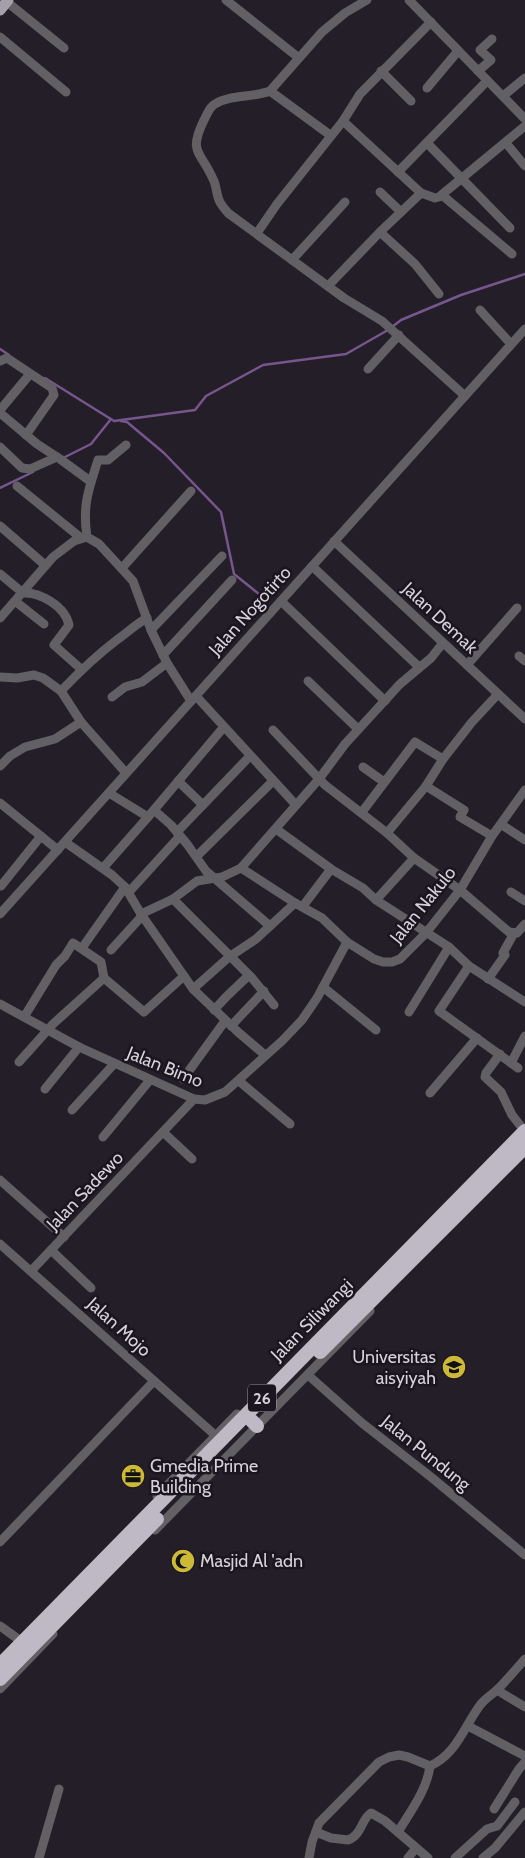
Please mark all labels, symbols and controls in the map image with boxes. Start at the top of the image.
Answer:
street label: Jalan Nogotirto [203,562,296,661]
street label: Jalan Demak [397,577,483,659]
street label: Jalan Nakulo [385,862,461,949]
street label: Jalan Bimo [123,1041,206,1092]
street label: Jalan Sadewo [41,1147,128,1236]
street label: Jalan Siliwangi [266,1274,358,1366]
street label: Jalan Mojo [82,1292,155,1361]
place label: Universitas aisyiyah [352,1346,436,1389]
school or university icon: Universitas aisyiyah [441,1354,467,1380]
road number: 26 [248,1385,276,1412]
street label: Jalan Pundung [376,1410,476,1496]
place label: Gmedia Prime Building [150,1455,258,1498]
office icon: Gmedia Prime Building [120,1463,146,1489]
mosque icon: Masjid Al 'adn [170,1548,196,1574]
place label: Masjid Al 'adn [200,1550,303,1572]

